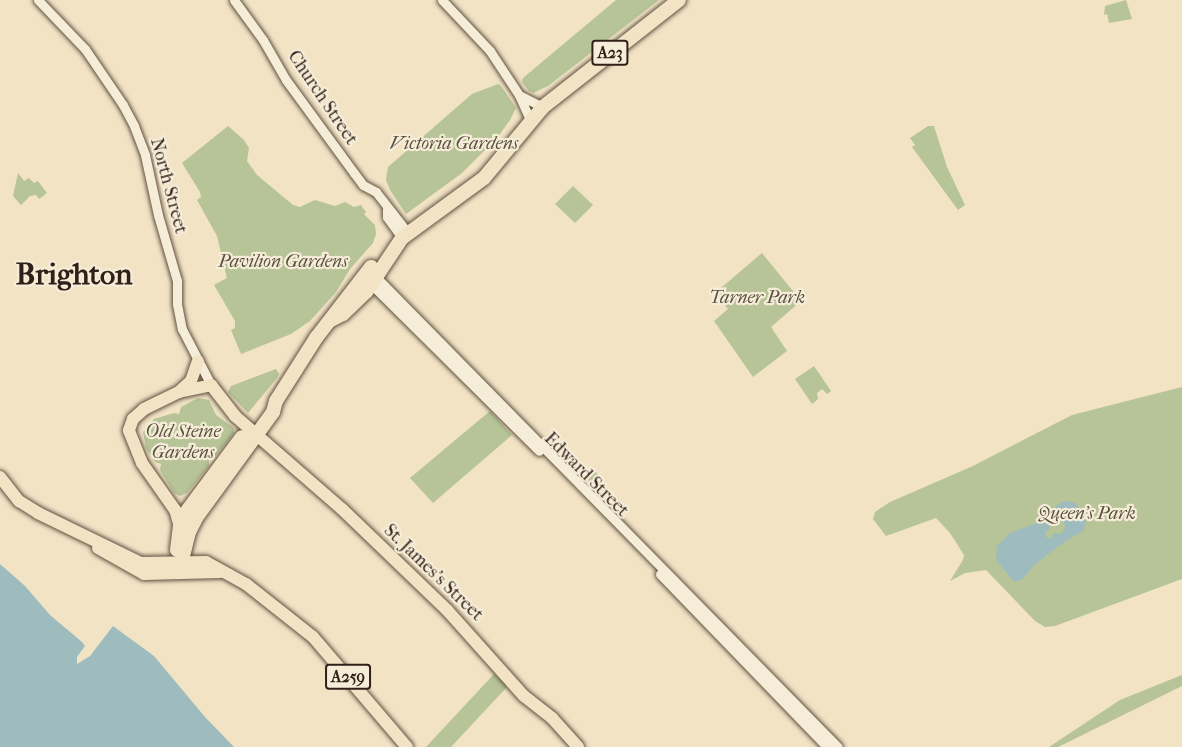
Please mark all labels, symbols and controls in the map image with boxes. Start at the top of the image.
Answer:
road number: A23 [590,40,630,66]
street label: Church Street [283,47,361,149]
park label: Victoria Gardens [390,133,518,155]
street label: North Street [145,136,191,236]
park label: Pavilion Gardens [218,251,348,273]
district label: Brighton [16,257,132,293]
park label: Tarner Park [709,287,805,309]
park label: Old Steine Gardens [145,422,221,464]
street label: Edward Street [539,428,633,522]
park label: Queen's Park [1038,503,1136,525]
street label: St. James's Street [379,520,487,626]
road number: A259 [324,664,372,690]

